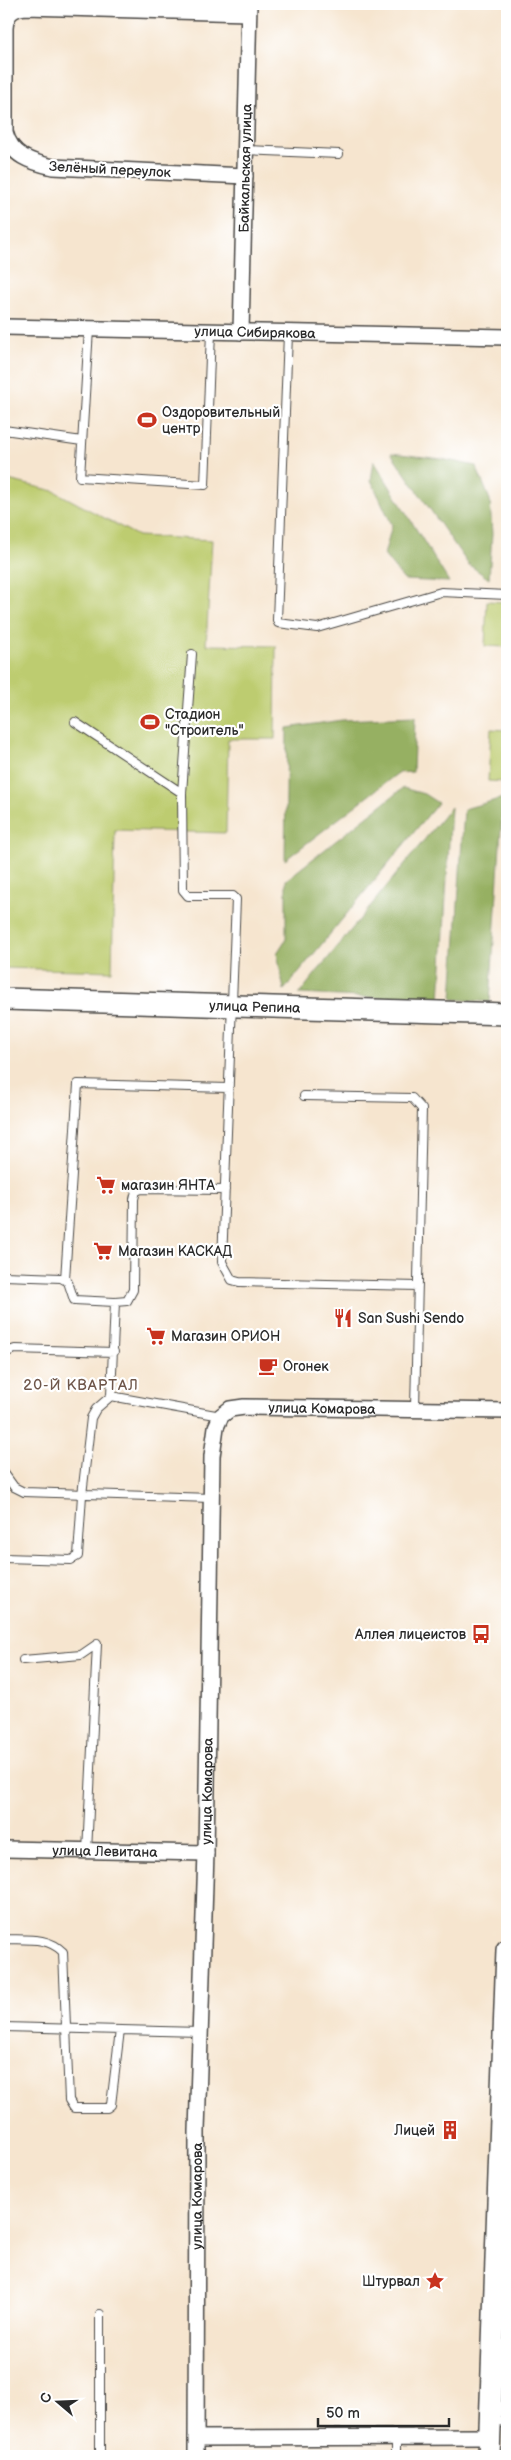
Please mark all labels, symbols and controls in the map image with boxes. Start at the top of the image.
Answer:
street label: Байкальская улица [235,103,256,233]
street label: Зелёный переулок [49,158,172,181]
street label: улица Сибирякова [194,323,316,342]
place label: Оздоровительный центр [162,404,280,437]
sports icon: Оздоровительный центр [136,409,158,431]
place label: Стадион "Строитель" [165,706,244,739]
sports icon: Стадион "Строитель" [139,711,161,733]
street label: улица Репина [209,997,302,1017]
supermarket icon: магазин ЯНТА [95,1174,117,1196]
place label: магазин ЯНТА [121,1177,215,1194]
supermarket icon: Магазин КАСКАД [92,1240,114,1262]
place label: Магазин КАСКАД [118,1243,232,1260]
restaurant icon: San Sushi Sendo [332,1307,354,1329]
place label: San Sushi Sendo [358,1310,464,1327]
supermarket icon: Магазин ОРИОН [145,1325,167,1347]
place label: Магазин ОРИОН [171,1328,280,1345]
cafe icon: Огонек [257,1355,279,1377]
place label: Огонек [283,1358,329,1375]
district label: 20-Й КВАРТАЛ [23,1376,139,1395]
street label: улица Комарова [268,1399,376,1418]
bus stop icon: Аллея лицеистов [470,1623,492,1645]
place label: Аллея лицеистов [354,1626,467,1643]
street label: улица Комарова [198,1737,217,1845]
street label: улица Левитана [52,1842,158,1861]
building icon: Лицей [439,2119,461,2141]
place label: Лицей [393,2122,435,2139]
street label: улица Комарова [189,2142,206,2250]
place icon: Штурвал [424,2270,446,2292]
place label: Штурвал [362,2273,420,2290]
north arrow [32,2378,82,2428]
text: С [37,2390,56,2405]
scale bar [318,2395,450,2427]
text: 50 m [326,2404,360,2423]

